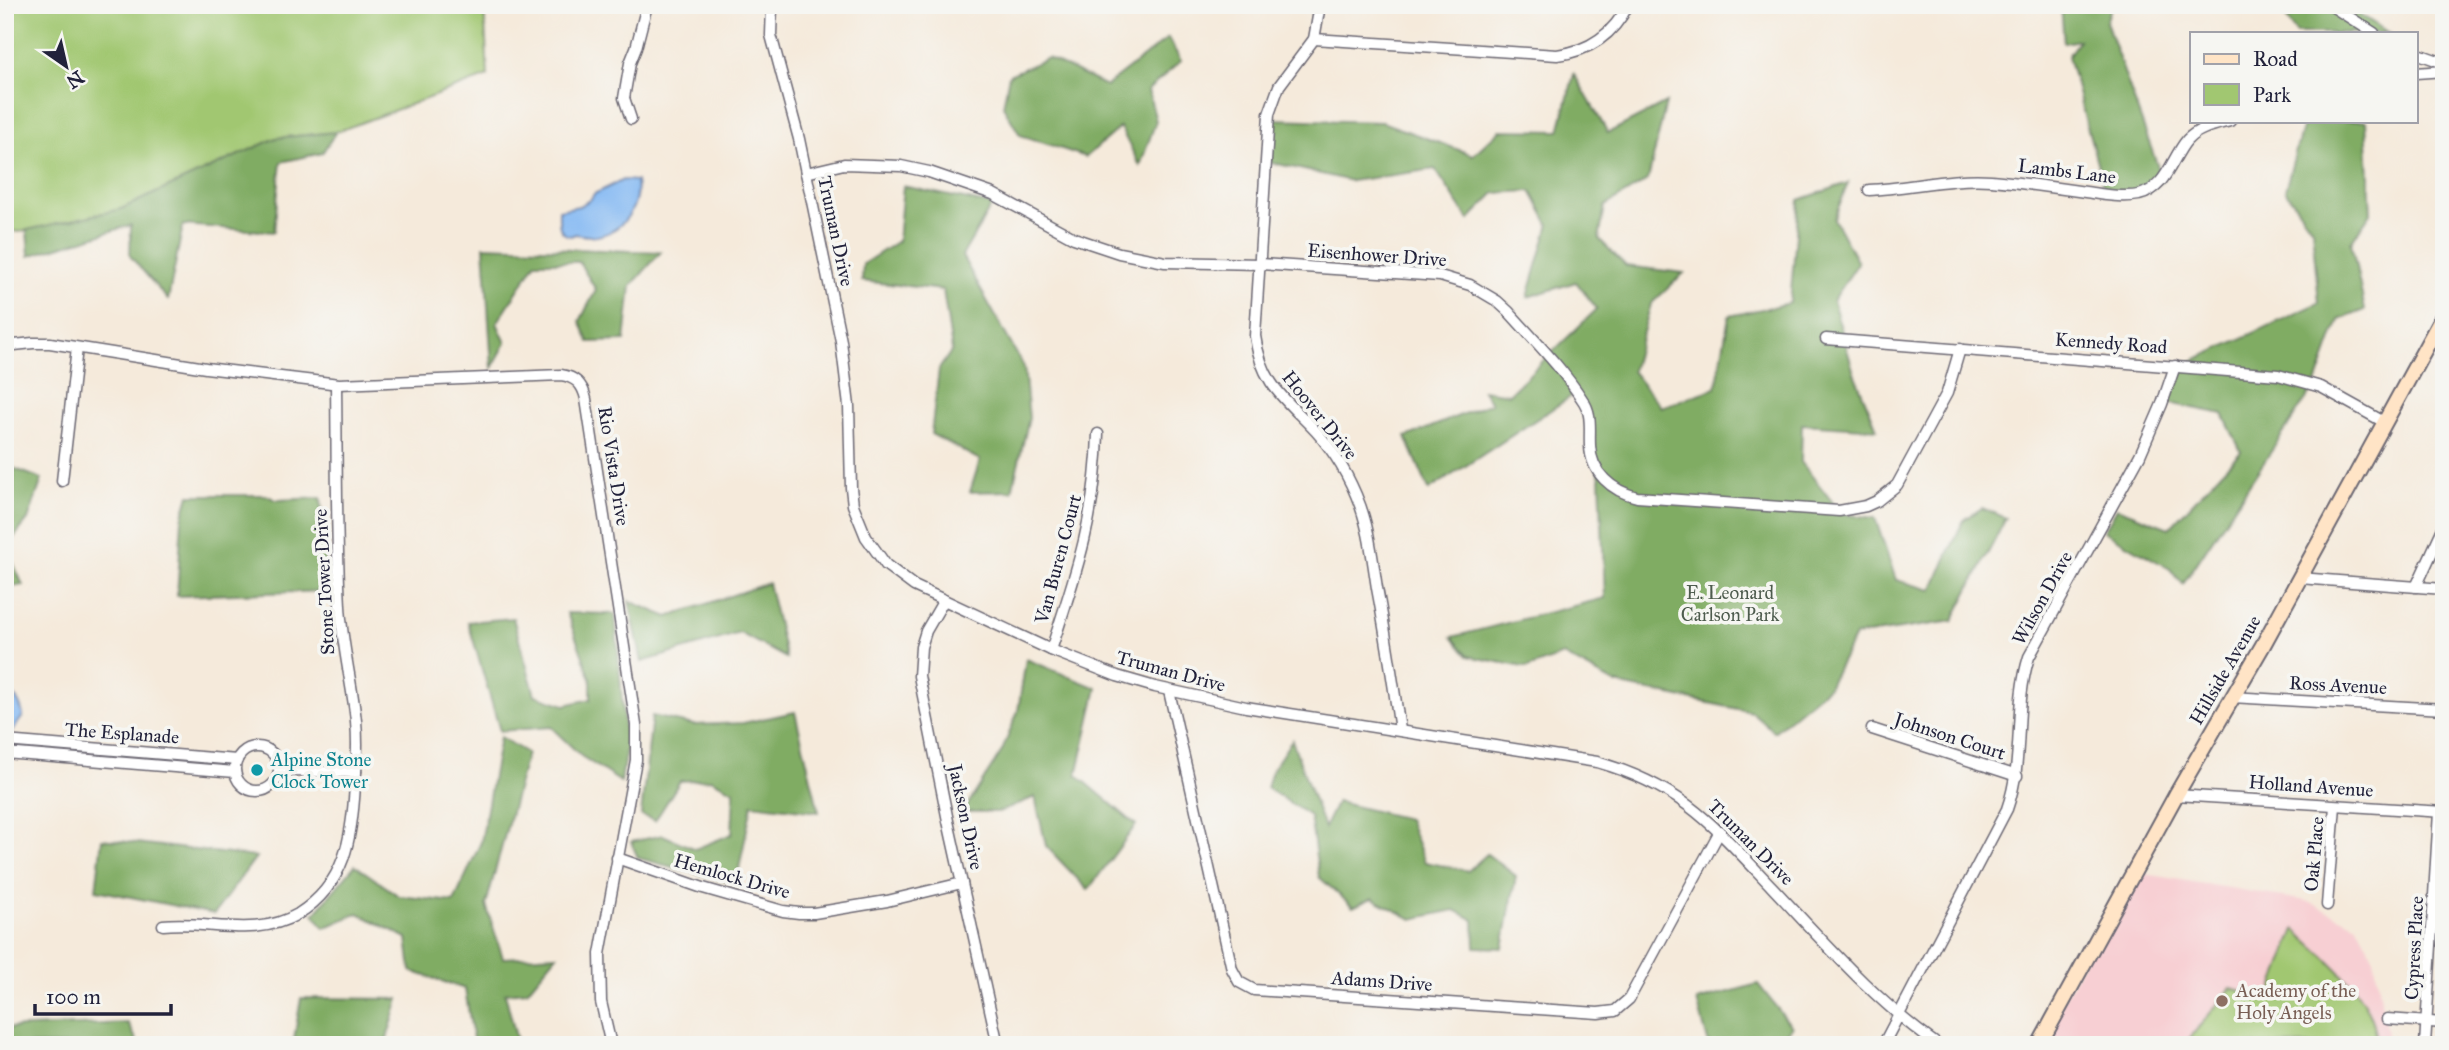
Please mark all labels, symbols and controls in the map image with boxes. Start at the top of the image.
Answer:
north arrow [32,32,102,102]
legend [2190,32,2418,122]
text: Road [2253,46,2298,72]
text: N [62,66,88,94]
text: Park [2253,82,2291,108]
street label: Lambs Lane [2017,154,2117,188]
street label: Truman Drive [813,174,859,288]
street label: Eisenhower Drive [1307,239,1447,271]
street label: Kennedy Road [2054,328,2168,358]
street label: Hoover Drive [1277,366,1363,464]
street label: Rio Vista Drive [593,405,635,527]
street label: Van Buren Court [1029,492,1086,627]
street label: Stone Tower Drive [309,508,339,656]
street label: Wilson Drive [2007,547,2077,649]
park label: E. Leonard Carlson Park [1681,581,1779,626]
street label: Hillside Avenue [2184,611,2266,729]
street label: Truman Drive [1114,645,1228,697]
street label: Ross Avenue [2288,671,2388,699]
street label: Johnson Court [1889,707,2009,766]
street label: The Esplanade [64,718,180,748]
place label: Alpine Stone Clock Tower [270,748,372,793]
street label: Jackson Drive [942,760,988,872]
marker: Alpine Stone Clock Tower [249,762,265,778]
street label: Holland Avenue [2248,770,2374,802]
street label: Truman Drive [1703,794,1799,890]
street label: Oak Place [2299,815,2329,893]
street label: Hemlock Drive [671,848,793,904]
street label: Cypress Place [2400,895,2428,1001]
street label: Adams Drive [1330,966,1433,996]
scale bar [35,973,172,1017]
place label: Academy of the Holy Angels [2235,979,2356,1025]
text: 100 m [46,984,101,1010]
marker: Academy of the Holy Angels [2214,993,2230,1009]

